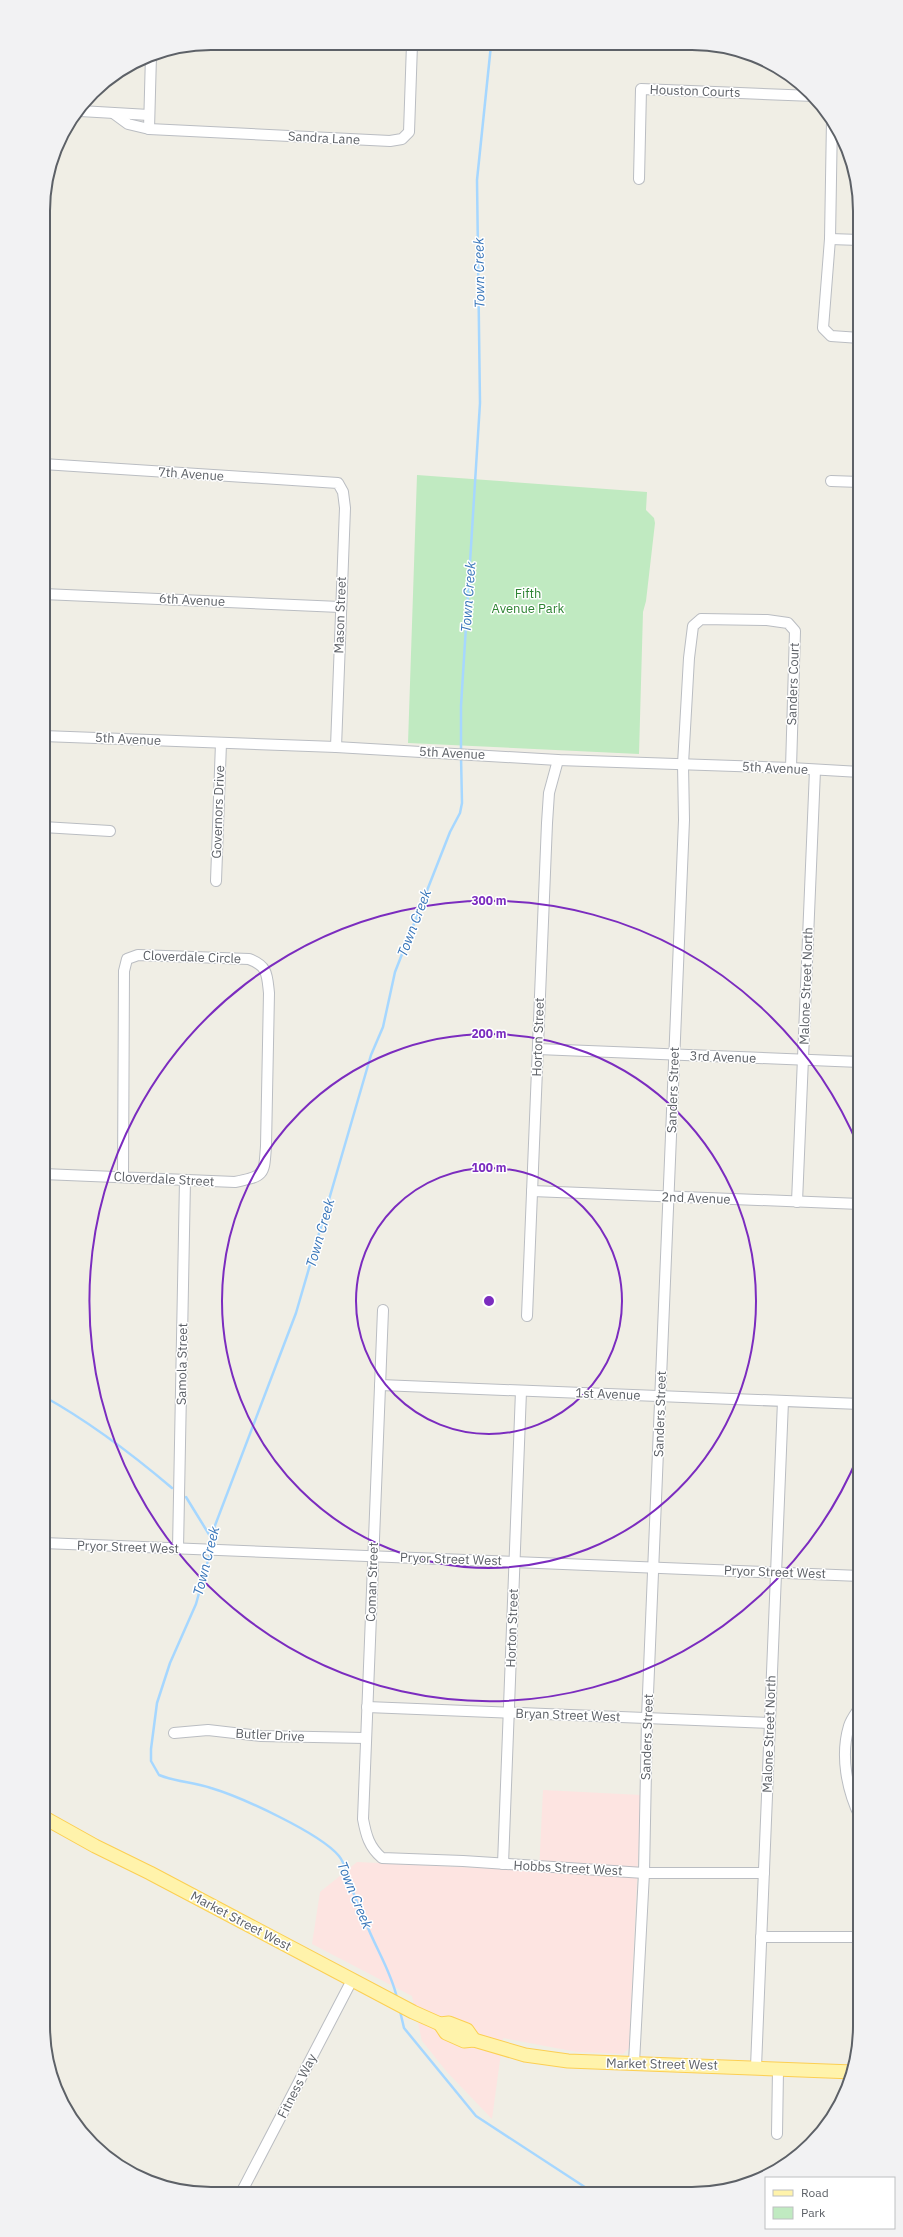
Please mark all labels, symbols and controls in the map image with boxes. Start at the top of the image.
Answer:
street label: Houston Courts [649,81,741,101]
street label: Sandra Lane [288,128,360,148]
water label: Town Creek [469,237,489,309]
street label: 7th Avenue [157,463,225,485]
water label: Town Creek [457,560,480,633]
street label: Mason Street [330,576,350,654]
park label: Fifth Avenue Park [492,585,565,617]
street label: 6th Avenue [158,590,226,610]
street label: Sanders Court [783,642,803,726]
street label: 5th Avenue [94,729,162,749]
street label: 5th Avenue [418,743,486,763]
street label: 5th Avenue [741,758,809,778]
street label: Governors Drive [208,765,228,859]
water label: Town Creek [393,886,435,959]
text: 300 m [471,893,507,908]
street label: Malone Street North [795,927,817,1045]
street label: Cloverdale Circle [143,947,241,967]
street label: Horton Street [528,997,548,1077]
text: 200 m [471,1026,507,1041]
street label: Sanders Street [663,1047,683,1133]
street label: 3rd Avenue [689,1047,757,1067]
text: 100 m [471,1160,507,1175]
street label: Cloverdale Street [113,1168,215,1190]
street label: 2nd Avenue [661,1188,731,1208]
water label: Town Creek [302,1196,339,1270]
centre of rings [482,1294,496,1308]
street label: Samola Street [173,1323,191,1405]
street label: Sanders Street [650,1371,670,1457]
street label: 1st Avenue [575,1384,641,1404]
water label: Town Creek [189,1524,223,1598]
street label: Pryor Street West [77,1537,179,1557]
street label: Coman Street [362,1542,382,1622]
street label: Pryor Street West [400,1549,502,1569]
street label: Pryor Street West [724,1562,826,1582]
street label: Horton Street [502,1588,522,1668]
street label: Malone Street North [758,1675,780,1793]
street label: Sanders Street [637,1694,657,1780]
street label: Bryan Street West [515,1705,621,1725]
street label: Butler Drive [235,1725,305,1745]
street label: Hobbs Street West [513,1857,623,1879]
water label: Town Creek [333,1859,377,1932]
street label: Market Street West [188,1887,294,1955]
street label: Fitness Way [274,2050,321,2121]
street label: Market Street West [606,2055,718,2073]
legend [765,2177,895,2229]
text: Road [801,2185,829,2200]
text: Park [801,2205,826,2220]

